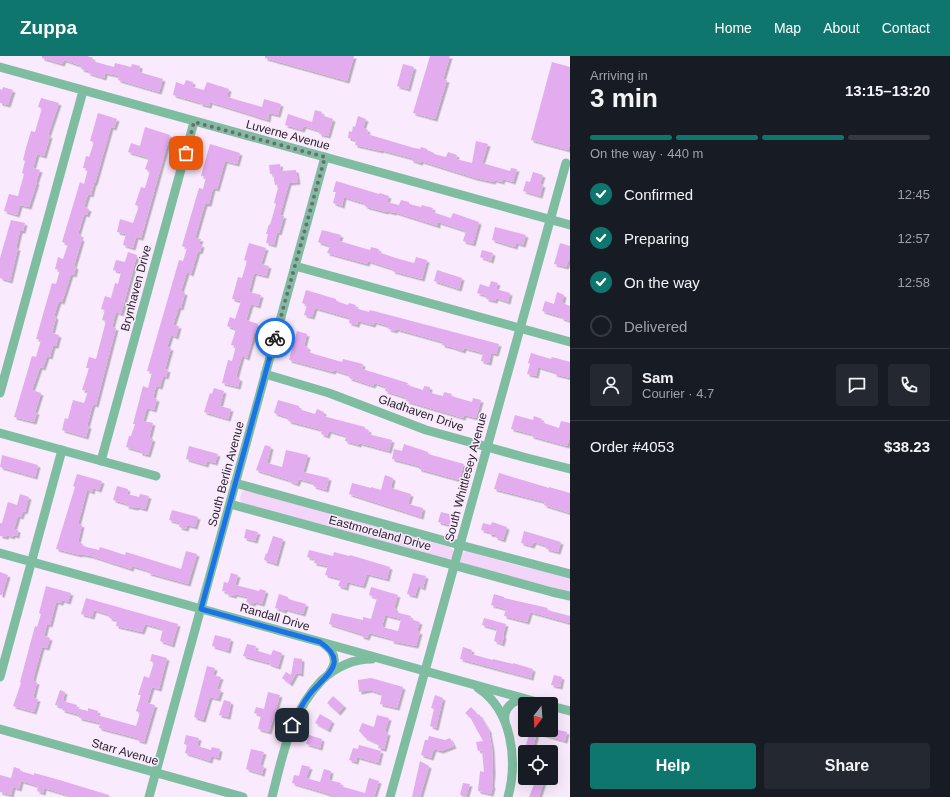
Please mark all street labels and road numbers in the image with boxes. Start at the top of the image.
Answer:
street label: Luverne Avenue [244,117,332,153]
street label: Brynhaven Drive [118,243,154,333]
street label: Gladhaven Drive [376,392,466,434]
street label: South Whittlesey Avenue [442,411,490,543]
street label: South Berlin Avenue [205,419,247,528]
street label: Eastmoreland Drive [327,513,433,553]
street label: Randall Drive [238,600,312,634]
street label: Starr Avenue [90,736,160,768]

